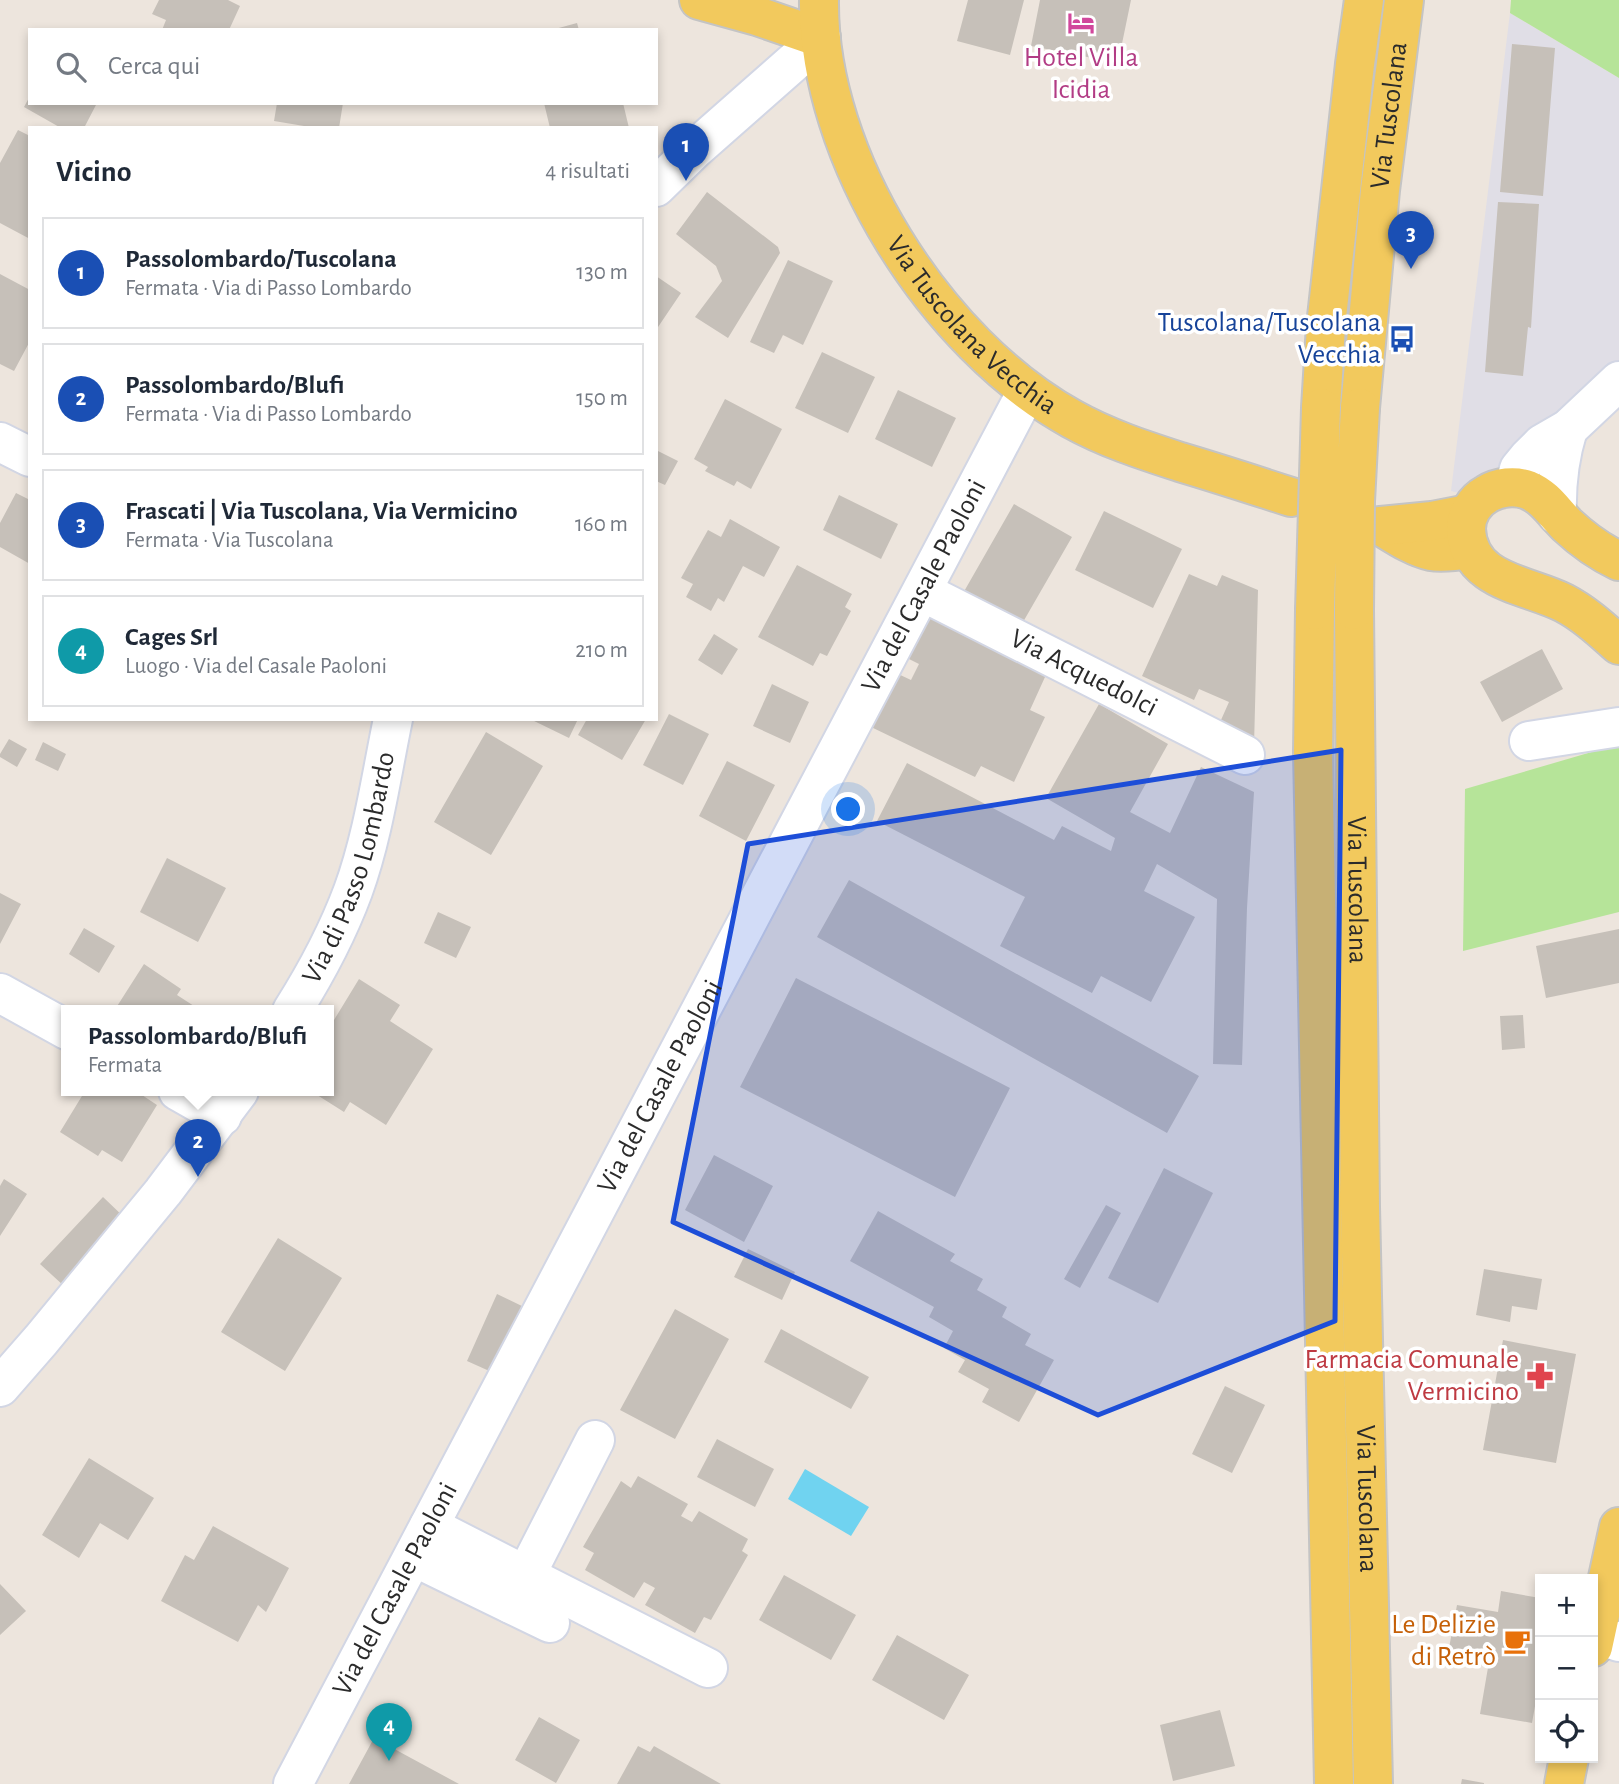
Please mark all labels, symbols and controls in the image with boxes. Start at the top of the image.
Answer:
hotel icon: Hotel Villa Icidia [1066,8,1096,38]
search box [28,28,658,105]
street label: Via Tuscolana [1366,40,1413,191]
place label: Hotel Villa Icidia [1024,44,1138,104]
icon: search [52,48,90,86]
text: Cerca qui [108,53,200,79]
pin: 1 [663,123,709,181]
text: Vicino [56,157,132,187]
text: 4 risultati [545,160,630,183]
pin: 3 [1388,211,1434,269]
street label: Via Tuscolana Vecchia [881,231,1062,420]
text: Passolombardo/Tuscolana [125,246,397,272]
text: 1 [77,261,85,284]
text: 130 m [576,261,628,284]
text: Fermata · Via di Passo Lombardo [125,277,412,300]
place label: Tuscolana/Tuscolana Vecchia [1157,309,1381,369]
bus stop icon: Tuscolana/Tuscolana Vecchia [1387,324,1417,354]
text: Passolombardo/Blufi [125,372,344,398]
text: 2 [76,387,86,410]
text: 150 m [576,387,628,410]
text: Fermata · Via di Passo Lombardo [125,403,412,426]
street label: Via del Casale Paoloni [857,475,992,697]
text: Frascati | Via Tuscolana, Via Vermicino [125,498,518,524]
text: 3 [76,513,86,536]
text: 160 m [575,513,628,536]
text: Fermata · Via Tuscolana [125,529,334,552]
text: Cages Srl [125,624,218,650]
street label: Via Acquedolci [1006,624,1162,722]
text: 4 [75,639,87,662]
text: 210 m [575,639,628,662]
text: Luogo · Via del Casale Paoloni [125,655,387,678]
street label: Via di Passo Lombardo [298,750,400,989]
your location [831,792,865,826]
street label: Via Tuscolana [1342,816,1372,964]
street label: Via del Casale Paoloni [593,976,728,1198]
popup [61,1005,334,1096]
text: Passolombardo/Blufi [88,1023,307,1049]
text: Fermata [88,1054,162,1077]
pin: 2 [175,1119,221,1177]
place label: Farmacia Comunale Vermicino [1304,1346,1519,1406]
pharmacy icon: Farmacia Comunale Vermicino [1525,1361,1555,1391]
street label: Via Tuscolana [1351,1425,1382,1573]
street label: Via del Casale Paoloni [328,1478,463,1701]
map controls [1535,1574,1598,1763]
button: + [1535,1574,1598,1637]
place label: Le Delizie di Retrò [1391,1611,1496,1671]
cafe icon: Le Delizie di Retrò [1502,1626,1532,1656]
button: − [1535,1637,1598,1700]
button: locate [1535,1700,1598,1763]
pin: 4 [366,1703,412,1761]

